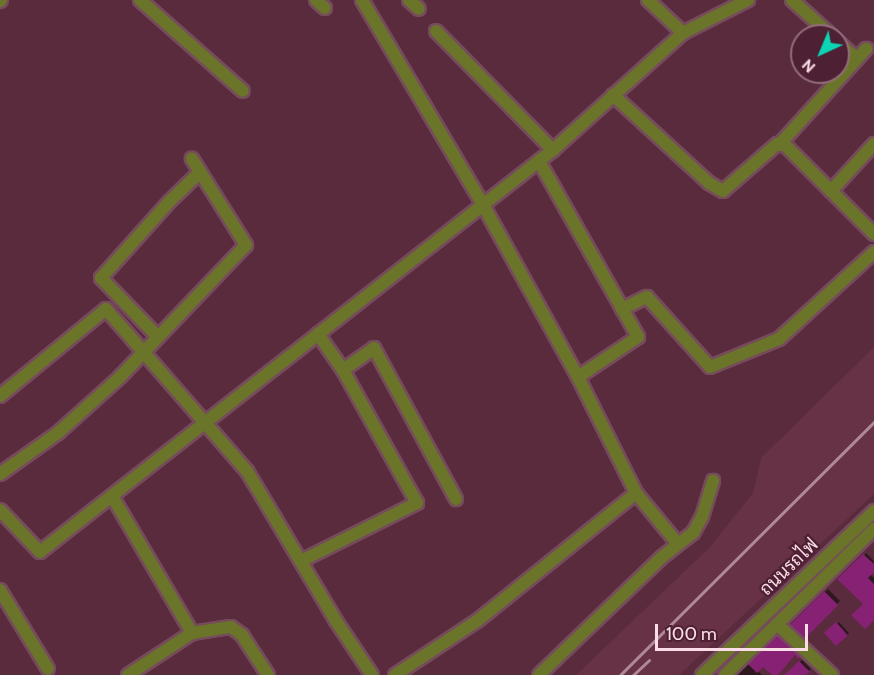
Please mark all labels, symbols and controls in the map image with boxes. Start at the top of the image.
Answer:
north arrow [790,24,850,84]
text: N [798,55,819,77]
street label: ถนนรถไฟ [755,534,823,600]
scale bar [658,612,811,650]
text: 100 m [666,623,717,645]

